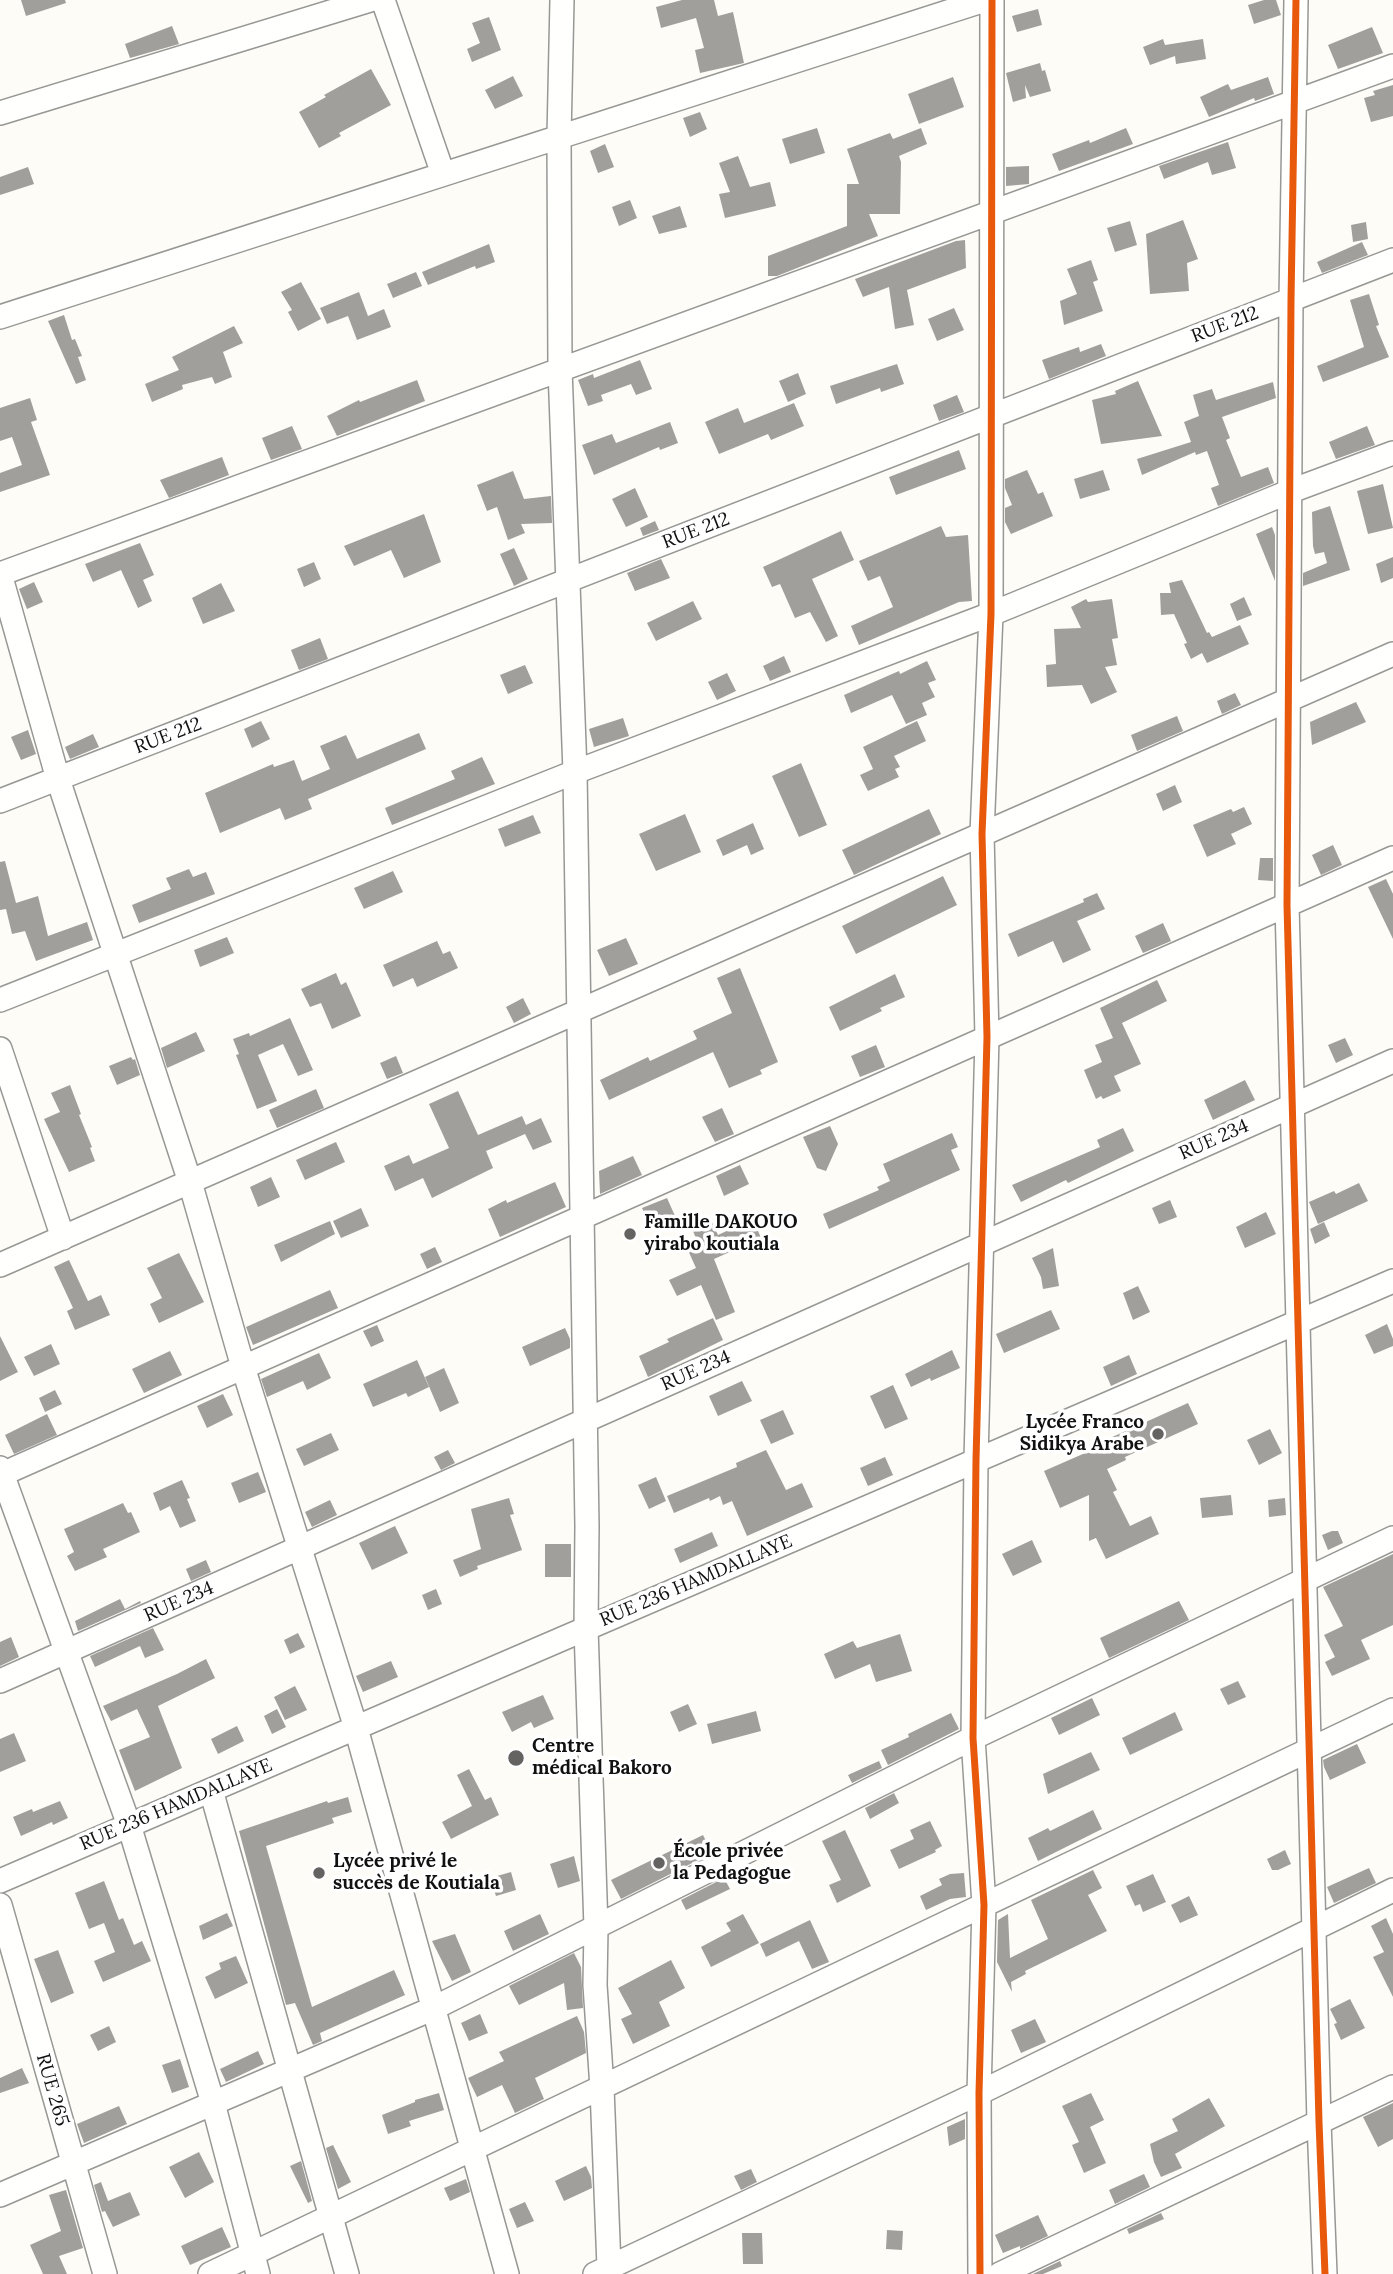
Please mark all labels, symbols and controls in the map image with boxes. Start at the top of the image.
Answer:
street label: RUE 212 [1188,302,1262,348]
street label: RUE 212 [659,508,733,554]
street label: RUE 212 [131,713,205,759]
street label: RUE 234 [1176,1115,1252,1165]
place label: Famille DAKOUO yirabo koutiala [644,1212,798,1256]
marker: Famille DAKOUO yirabo koutiala [622,1226,638,1242]
street label: RUE 234 [658,1346,734,1396]
place label: Lycée Franco Sidikya Arabe [1020,1412,1144,1456]
marker: Lycée Franco Sidikya Arabe [1150,1426,1166,1442]
street label: RUE 236 HAMDALLAYE [596,1530,796,1632]
street label: RUE 234 [141,1577,217,1627]
place label: Centre médical Bakoro [532,1736,672,1780]
marker: Centre médical Bakoro [506,1748,526,1768]
street label: RUE 236 HAMDALLAYE [76,1754,276,1856]
place label: École privée la Pedagogue [673,1841,791,1885]
place label: Lycée privé le succès de Koutiala [333,1851,500,1895]
marker: École privée la Pedagogue [651,1855,667,1871]
marker: Lycée privé le succès de Koutiala [311,1865,327,1881]
street label: RUE 265 [31,2051,73,2129]

